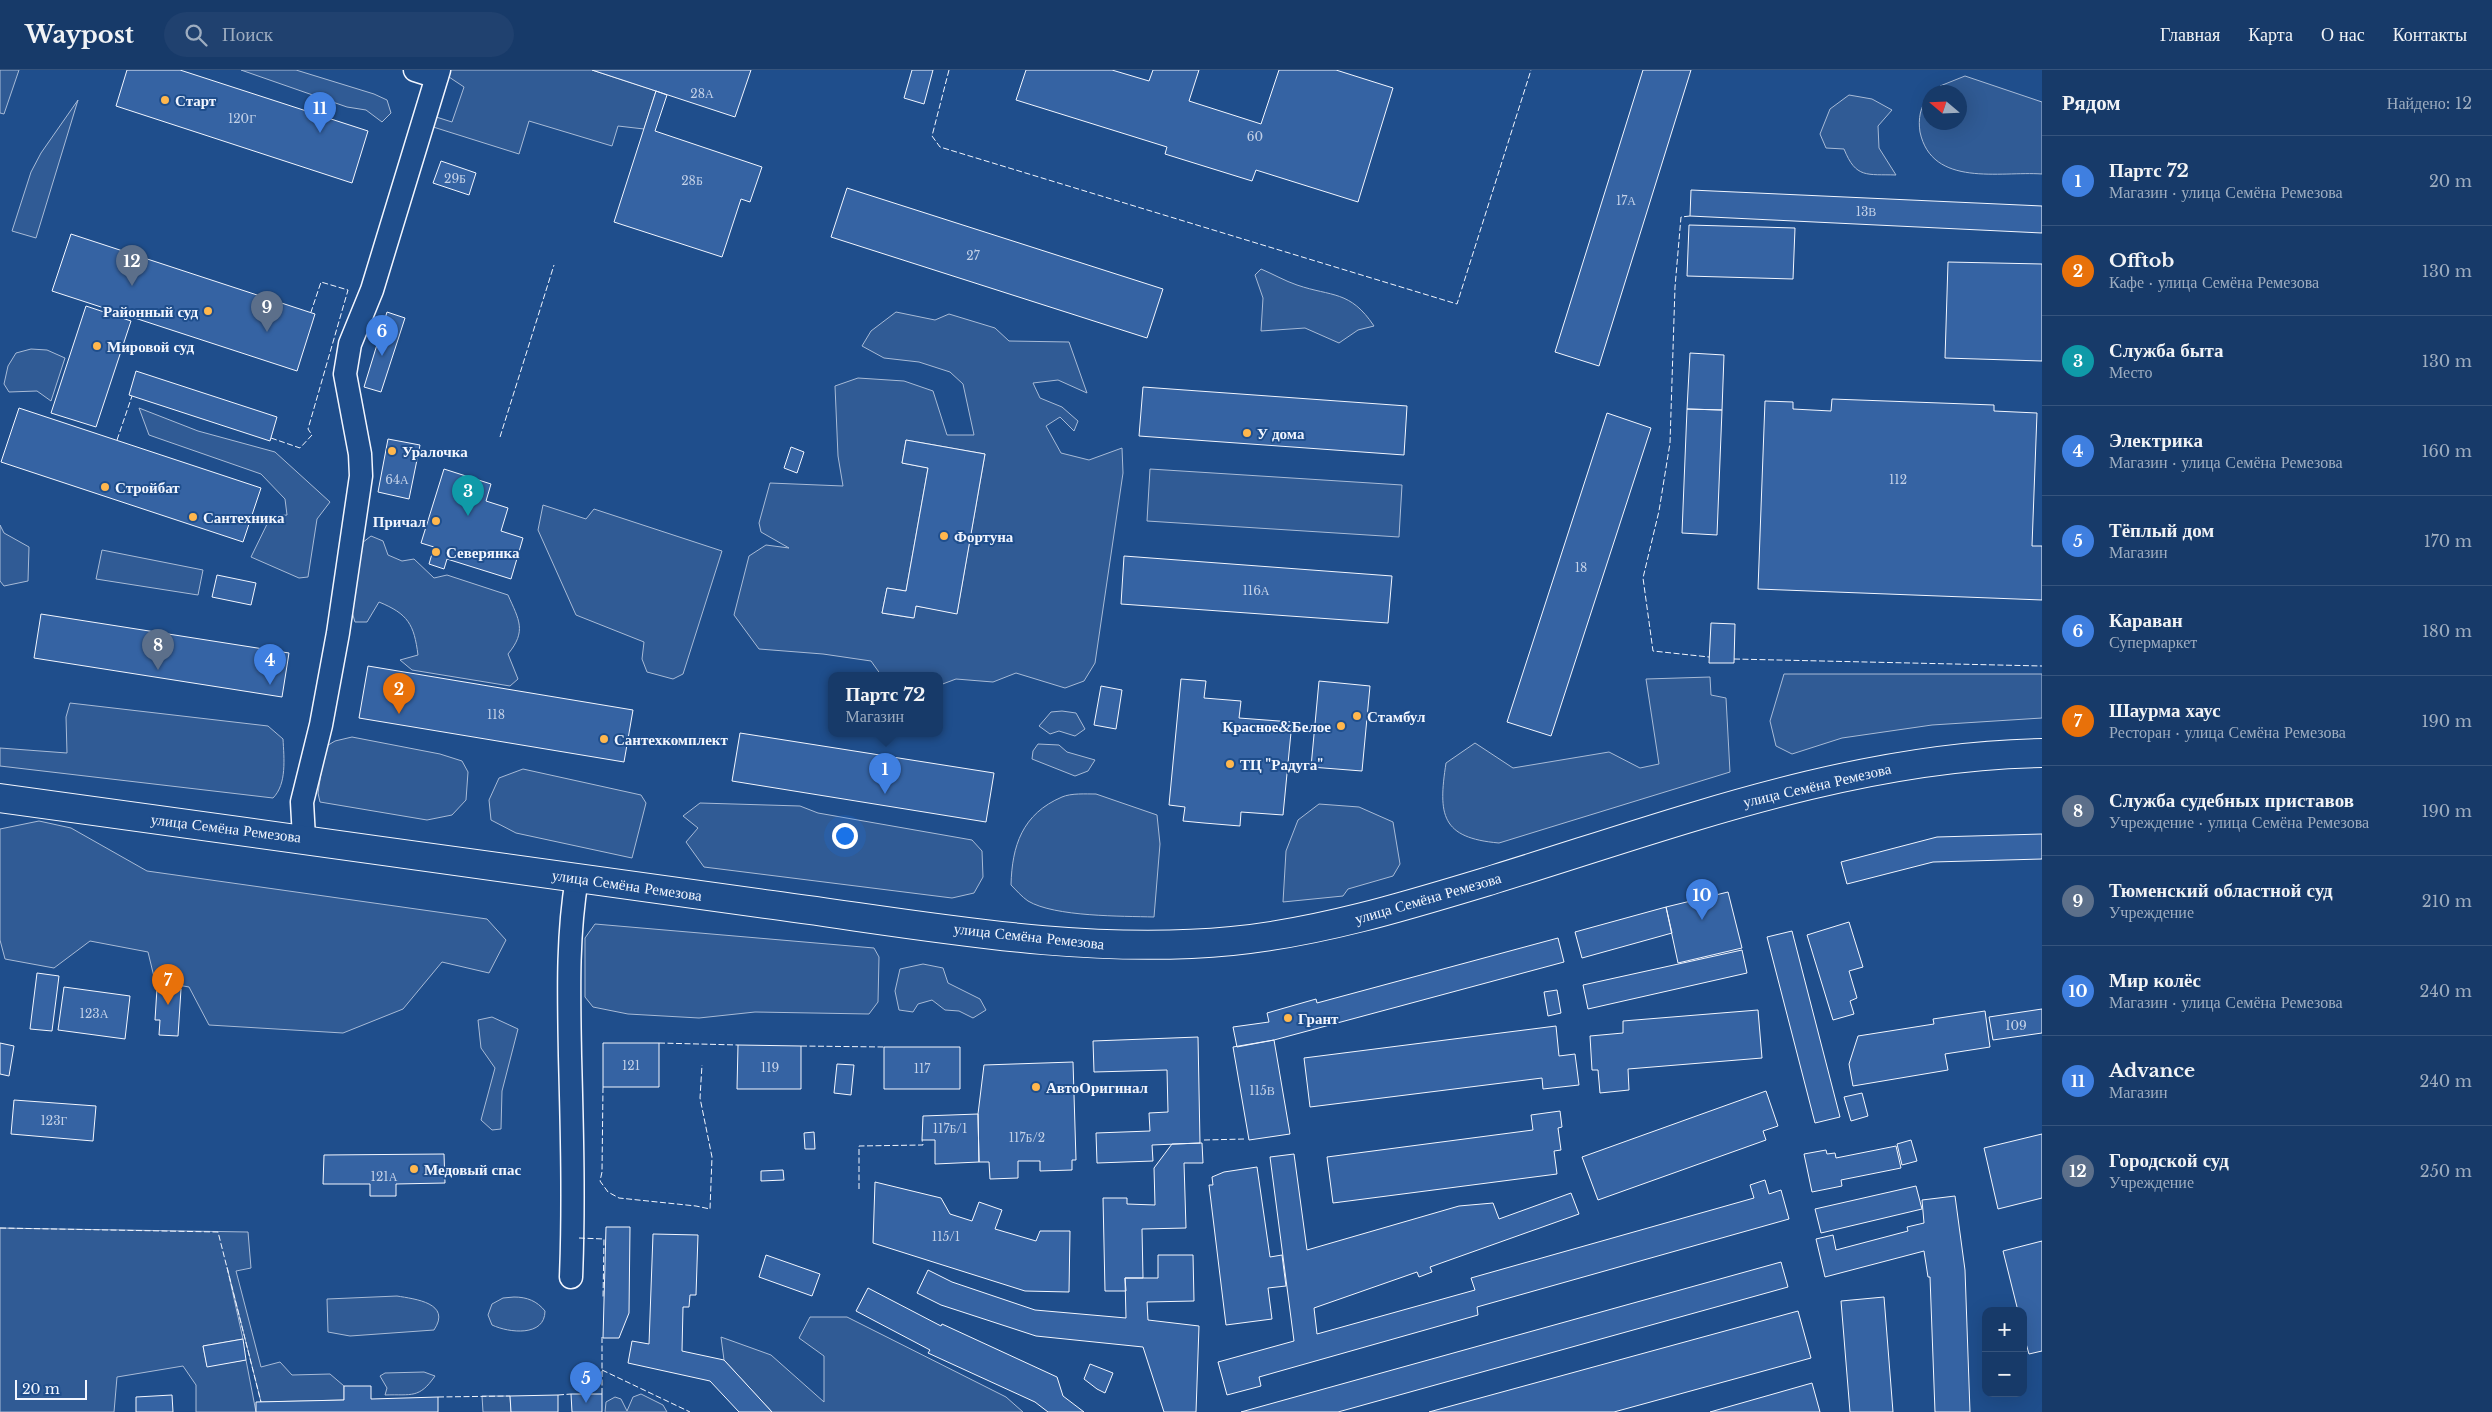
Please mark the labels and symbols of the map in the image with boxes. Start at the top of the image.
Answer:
north arrow [1922,85,1967,130]
house number: 28А [690,86,714,101]
place label: Старт [175,91,217,110]
pin: 11 [304,92,336,133]
marker: Старт [159,94,171,106]
house number: 120Г [228,111,256,126]
house number: 60 [1247,129,1263,144]
house number: 29Б [444,171,466,186]
house number: 28Б [681,173,703,188]
house number: 17А [1616,193,1636,208]
house number: 13В [1856,204,1876,219]
pin: 12 [116,245,148,286]
house number: 27 [966,248,981,263]
pin: 9 [251,291,283,332]
place label: Районный суд [103,302,198,321]
marker: Районный суд [202,305,214,317]
pin: 6 [366,315,398,356]
place label: Мировой суд [107,337,194,356]
marker: Мировой суд [91,340,103,352]
place label: У дома [1257,424,1305,443]
marker: У дома [1241,427,1253,439]
place label: Уралочка [402,442,468,461]
marker: Уралочка [386,445,398,457]
house number: 64А [385,472,409,487]
house number: 112 [1889,472,1907,487]
pin: 3 [452,475,484,516]
place label: Стройбат [115,478,180,497]
marker: Стройбат [99,481,111,493]
place label: Сантехника [203,508,285,527]
marker: Сантехника [187,511,199,523]
place label: Причал [373,512,427,531]
marker: Причал [430,515,442,527]
place label: Фортуна [954,527,1014,546]
marker: Фортуна [938,530,950,542]
place label: Северянка [446,543,520,562]
marker: Северянка [430,546,442,558]
house number: 18 [1575,560,1587,575]
house number: 116А [1242,583,1270,598]
pin: 8 [142,629,174,670]
pin: 4 [254,644,286,685]
pin: 2 [383,673,415,714]
house number: 118 [487,707,505,722]
place label: Стамбул [1367,707,1426,726]
marker: Стамбул [1351,710,1363,722]
place label: Красное&Белое [1222,717,1331,736]
marker: Красное&Белое [1335,720,1347,732]
place label: Сантехкомплект [614,730,728,749]
marker: Сантехкомплект [598,733,610,745]
pin: 1 [869,753,901,794]
place label: ТЦ "Радуга" [1240,755,1323,774]
marker: ТЦ "Радуга" [1224,758,1236,770]
street label: улица Семёна Ремезова [1741,759,1893,811]
street label: улица Семёна Ремезова [150,809,303,847]
your location [832,823,858,849]
street label: улица Семёна Ремезова [551,865,704,905]
street label: улица Семёна Ремезова [1353,868,1504,928]
pin: 10 [1686,879,1718,920]
street label: улица Семёна Ремезова [953,919,1106,953]
pin: 7 [152,964,184,1005]
house number: 123А [80,1006,109,1021]
place label: Грант [1298,1009,1339,1028]
marker: Грант [1282,1012,1294,1024]
house number: 109 [2005,1018,2027,1033]
house number: 121 [622,1058,640,1073]
house number: 119 [761,1060,779,1075]
house number: 117 [914,1061,931,1076]
place label: АвтоОригинал [1046,1078,1149,1097]
marker: АвтоОригинал [1030,1081,1042,1093]
house number: 115В [1249,1083,1275,1098]
house number: 123Г [40,1113,68,1128]
house number: 117Б/1 [933,1121,967,1136]
house number: 117Б/2 [1009,1130,1045,1145]
place label: Медовый спас [424,1160,521,1179]
marker: Медовый спас [408,1163,420,1175]
house number: 121А [371,1169,398,1184]
house number: 115/1 [932,1229,960,1244]
pin: 5 [570,1362,602,1403]
scale bar [15,1377,88,1400]

